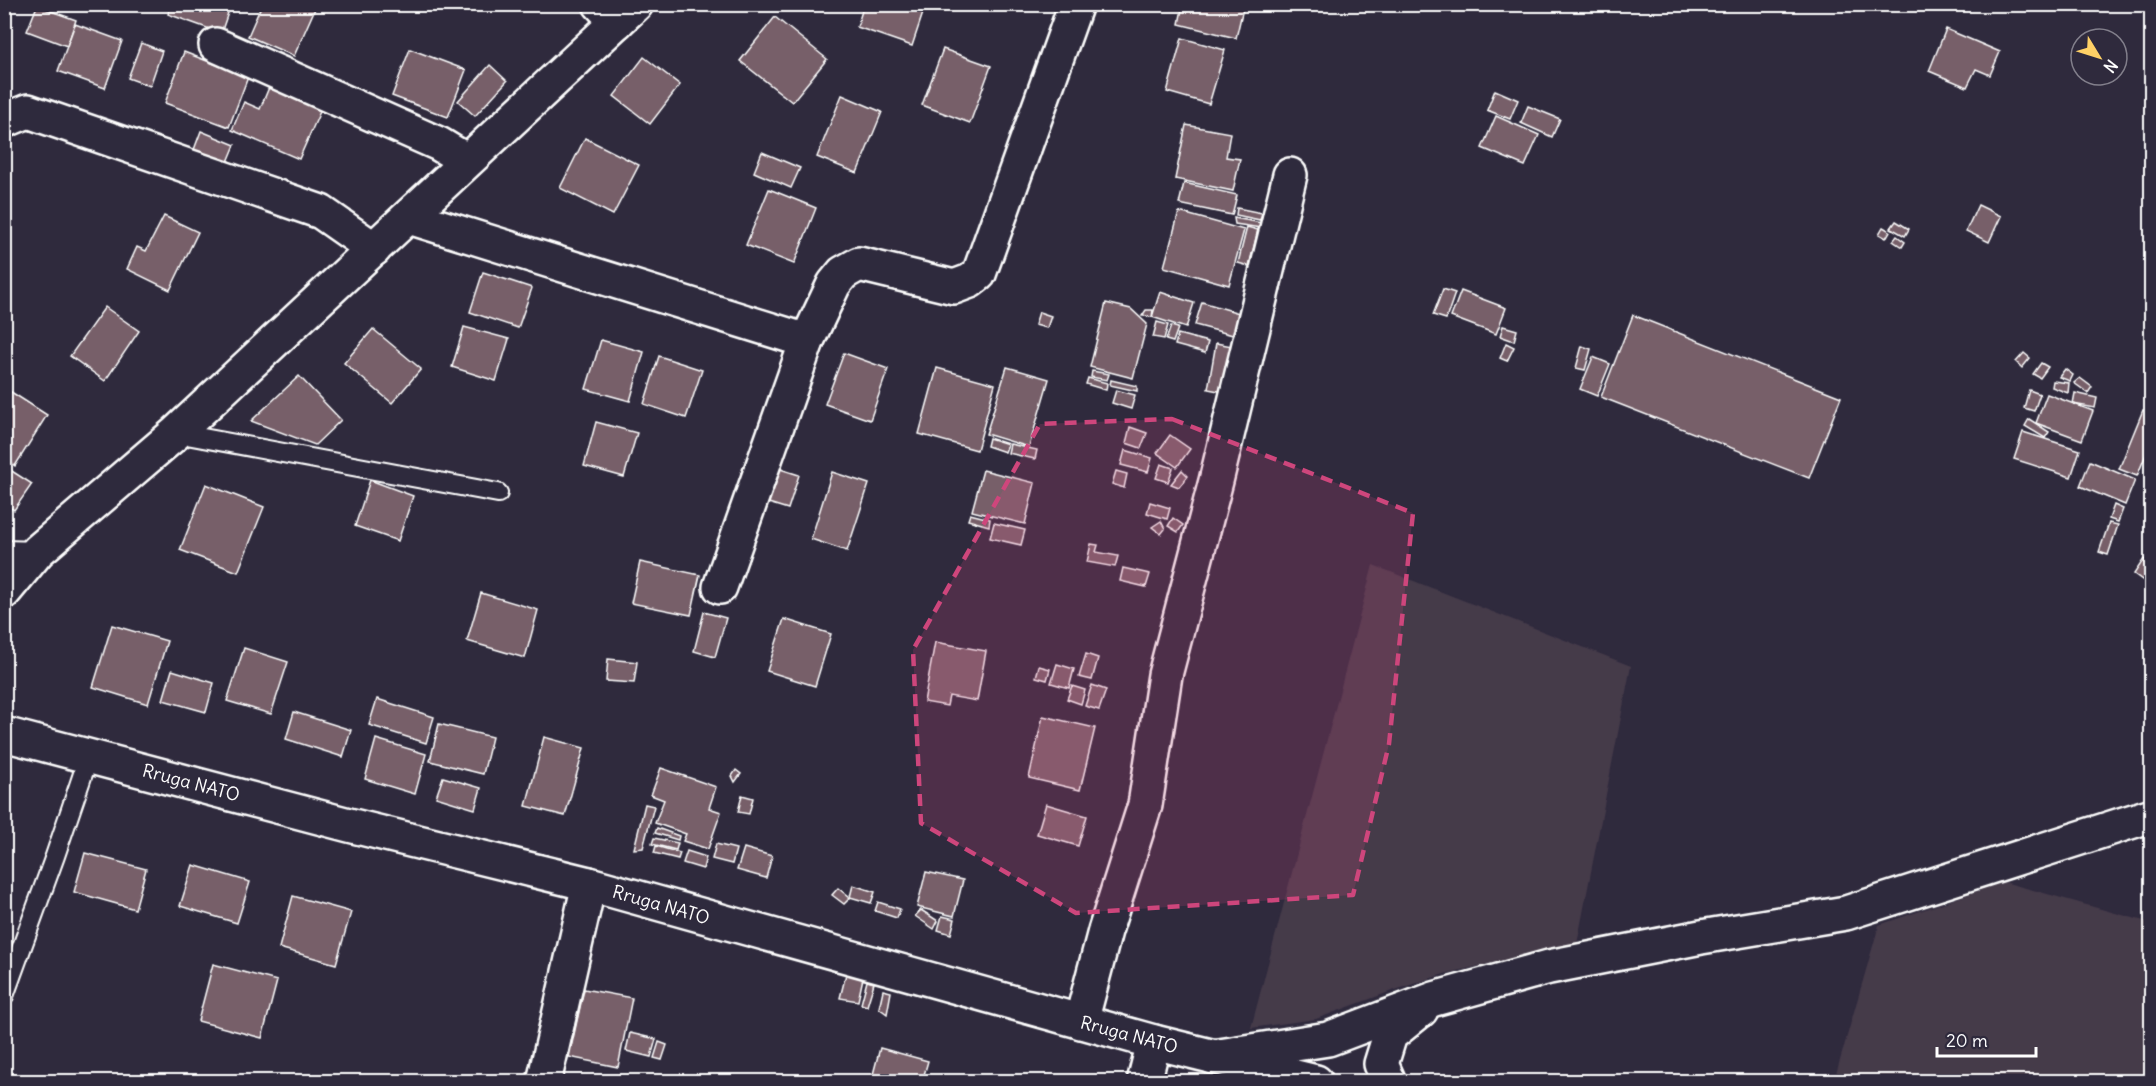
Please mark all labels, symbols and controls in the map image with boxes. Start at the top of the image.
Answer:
north arrow [2069,27,2129,87]
text: N [2100,56,2122,77]
street label: Rruga NATO [140,758,242,807]
street label: Rruga NATO [610,880,712,929]
street label: Rruga NATO [1078,1010,1180,1059]
scale bar [1937,1020,2036,1058]
text: 20 m [1946,1029,1988,1052]

